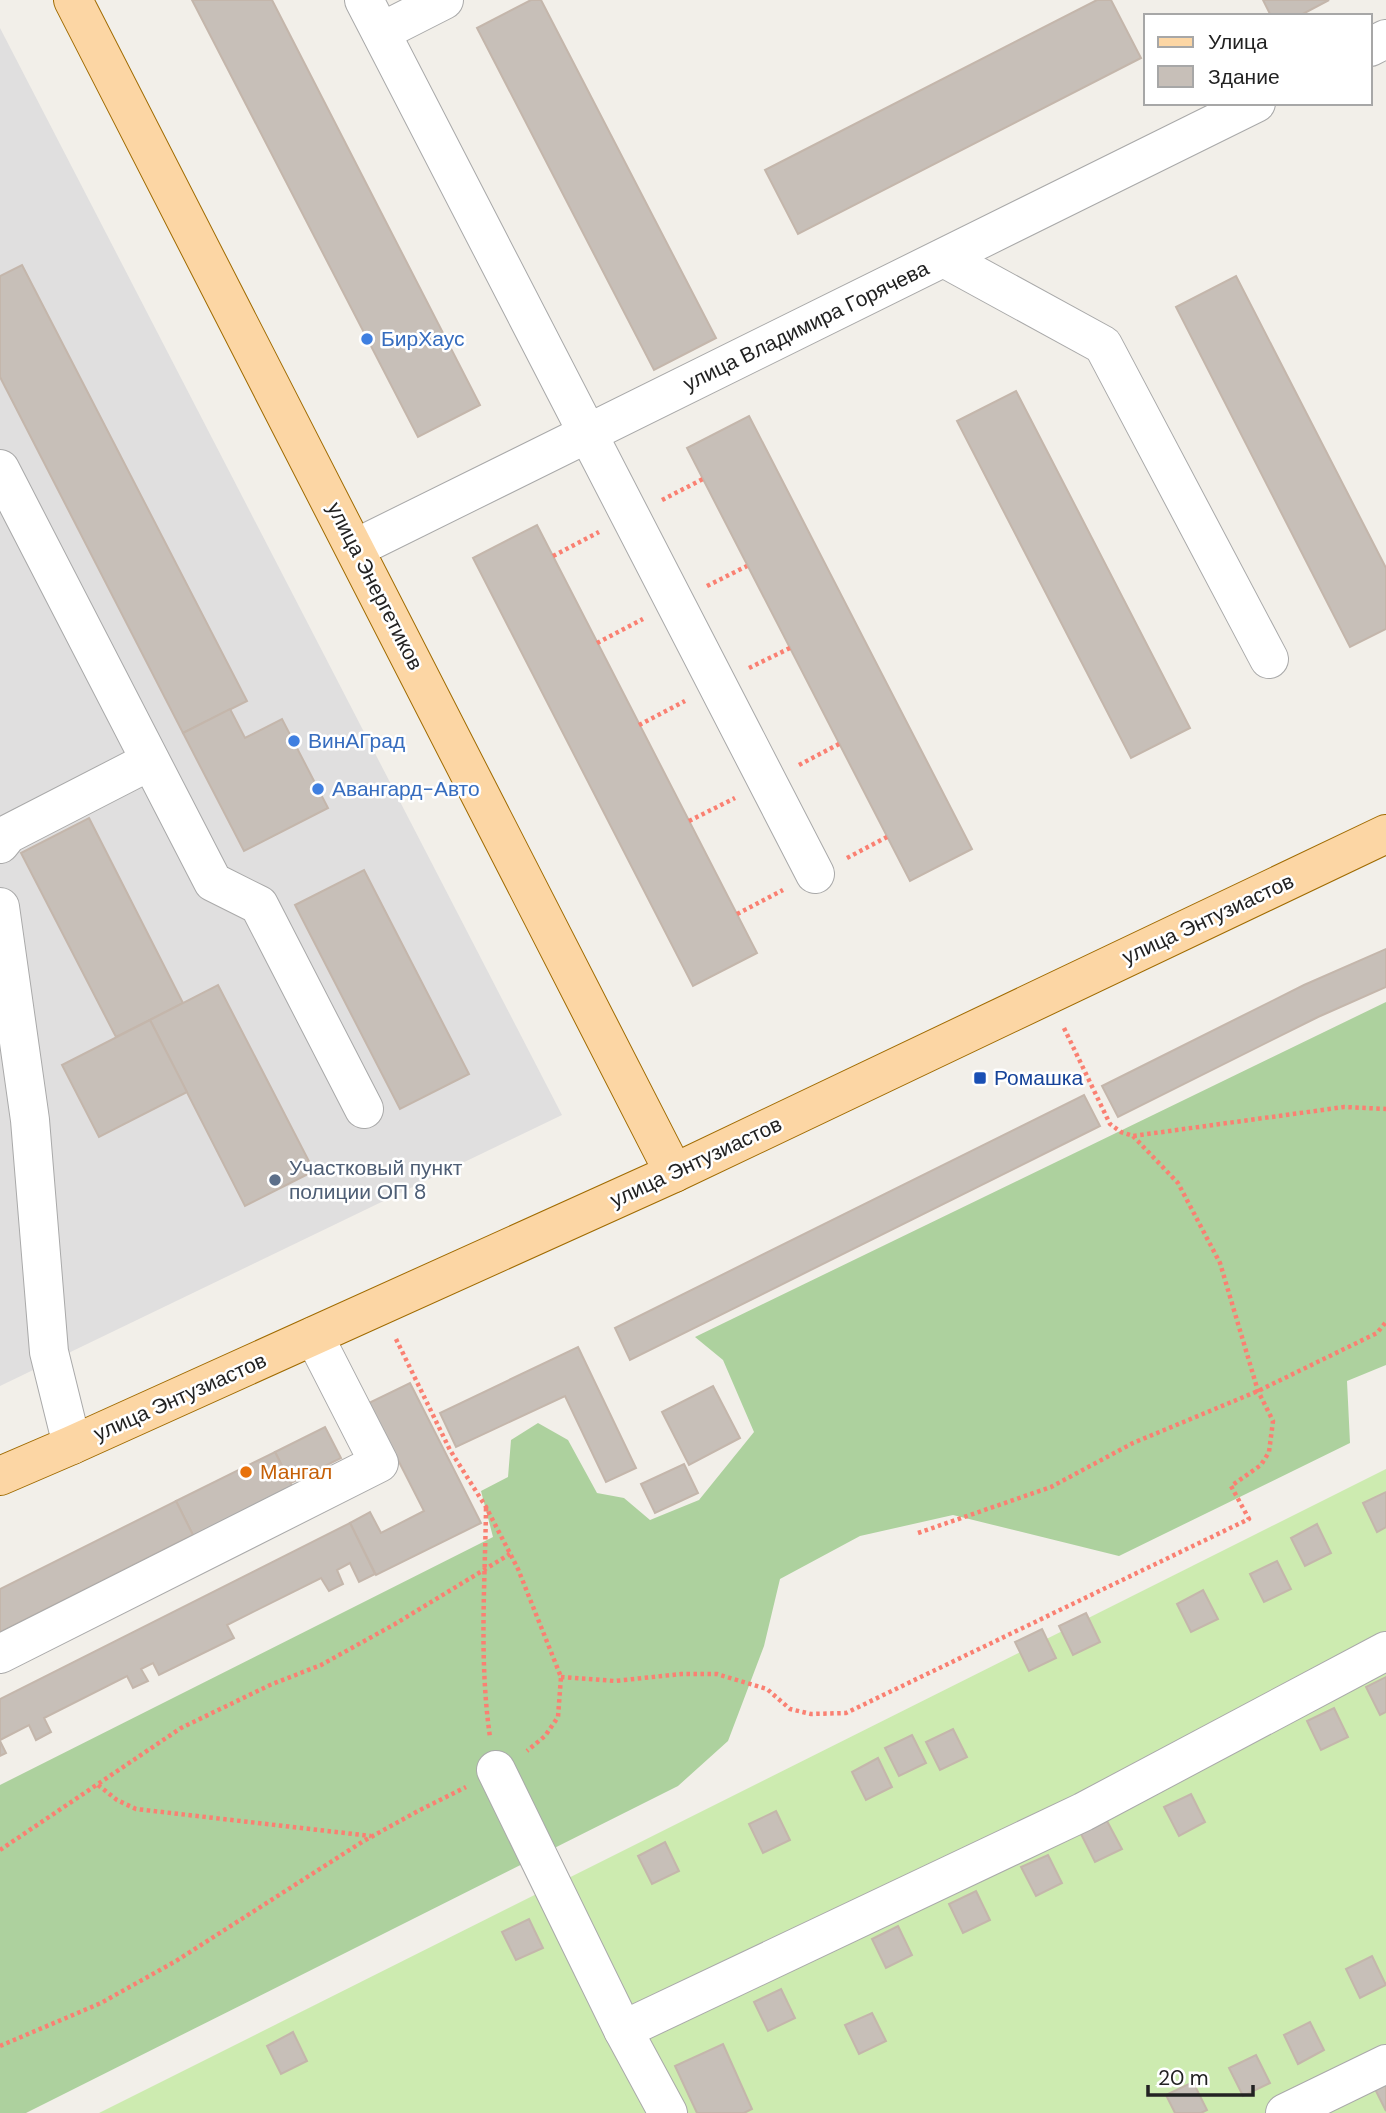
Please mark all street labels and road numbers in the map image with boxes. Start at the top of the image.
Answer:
street label: улица Владимира Горячева [679,254,934,398]
street label: улица Энергетиков [320,497,430,675]
street label: улица Энтузиастов [1118,867,1298,971]
street label: улица Энтузиастов [606,1110,786,1214]
street label: улица Энтузиастов [89,1346,271,1448]

